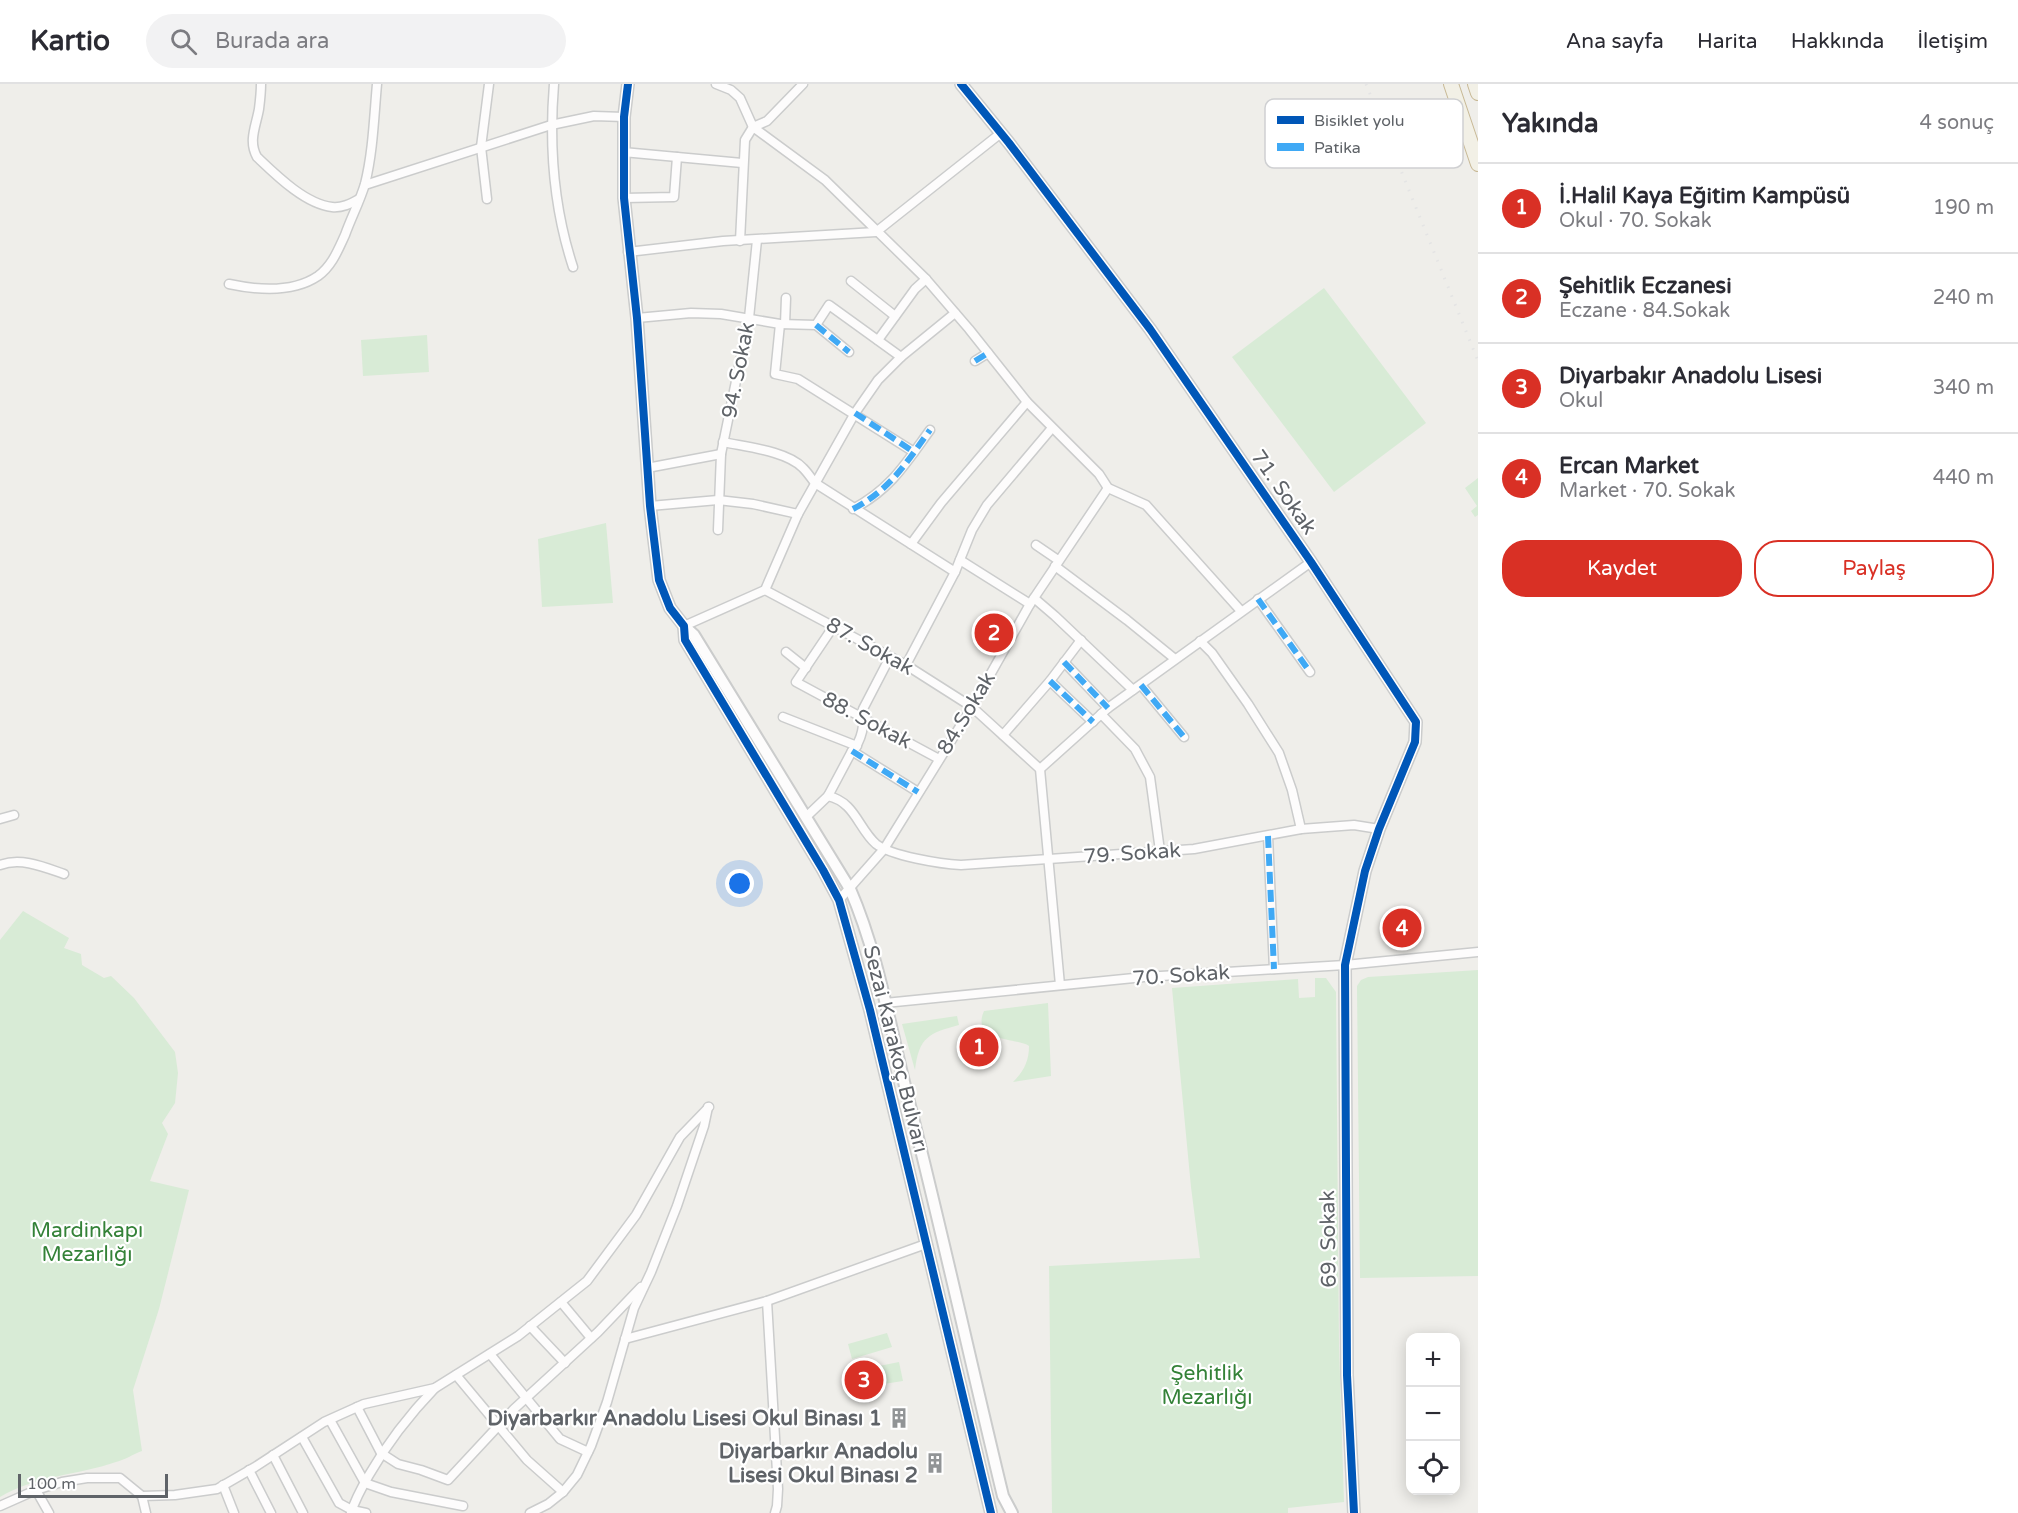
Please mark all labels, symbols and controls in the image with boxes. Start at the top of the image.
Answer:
search box [146,14,566,68]
text: Kartio [30,24,110,58]
icon: search [167,25,200,58]
text: Burada ara [215,28,329,54]
text: Ana sayfa [1566,29,1664,54]
text: Harita [1697,29,1758,54]
text: Hakkında [1791,29,1884,54]
text: İletişim [1917,29,1988,54]
legend [1265,99,1463,168]
text: Yakında [1502,108,1599,139]
text: Bisiklet yolu [1314,111,1405,131]
text: 4 sonuç [1920,111,1994,135]
text: Patika [1314,138,1361,158]
text: İ.Halil Kaya Eğitim Kampüsü [1559,183,1850,209]
text: 1 [1515,196,1528,220]
text: 190 m [1933,196,1994,220]
text: Okul · 70. Sokak [1559,209,1712,233]
text: Şehitlik Eczanesi [1559,273,1732,299]
text: 2 [1515,286,1528,310]
text: 240 m [1933,286,1994,310]
text: Eczane · 84.Sokak [1559,299,1730,323]
street label: 94. Sokak [717,320,760,420]
text: Diyarbakır Anadolu Lisesi [1559,363,1822,389]
text: 3 [1515,376,1528,400]
text: 340 m [1933,376,1994,400]
text: Okul [1559,389,1603,413]
street label: 71. Sokak [1245,445,1322,539]
text: Ercan Market [1559,453,1699,479]
text: 4 [1515,466,1528,490]
text: 440 m [1933,466,1994,490]
text: Market · 70. Sokak [1559,479,1735,503]
button: Kaydet [1502,540,1742,597]
button: Paylaş [1754,540,1994,597]
pin: 2 [974,610,1014,656]
street label: 87. Sokak [822,612,918,681]
street label: 84.Sokak [932,667,1001,759]
street label: 88. Sokak [818,687,916,754]
street label: 79. Sokak [1083,838,1182,869]
your location [725,869,754,898]
pin: 4 [1382,906,1422,950]
street label: Sezai Karakoç Bulvarı [858,943,933,1155]
street label: 70. Sokak [1132,960,1231,991]
pin: 1 [960,1024,998,1070]
street label: 69. Sokak [1315,1190,1342,1288]
park label: Mardinkapı Mezarlığı [31,1218,143,1267]
map controls [1406,1333,1460,1495]
button: + [1406,1333,1460,1387]
pin: 3 [844,1358,884,1402]
park label: Şehitlik Mezarlığı [1161,1361,1253,1410]
button: − [1406,1387,1460,1441]
place label: Diyarbarkır Anadolu Lisesi Okul Binası 1 [487,1406,882,1431]
building icon: Diyarbarkır Anadolu Lisesi Okul Binası 1 [887,1406,911,1430]
place label: Diyarbarkır Anadolu Lisesi Okul Binası 2 [719,1439,918,1488]
button: locate [1406,1441,1460,1495]
building icon: Diyarbarkır Anadolu Lisesi Okul Binası 2 [923,1451,947,1475]
scale bar [18,1471,168,1498]
text: 100 m [27,1474,76,1494]

